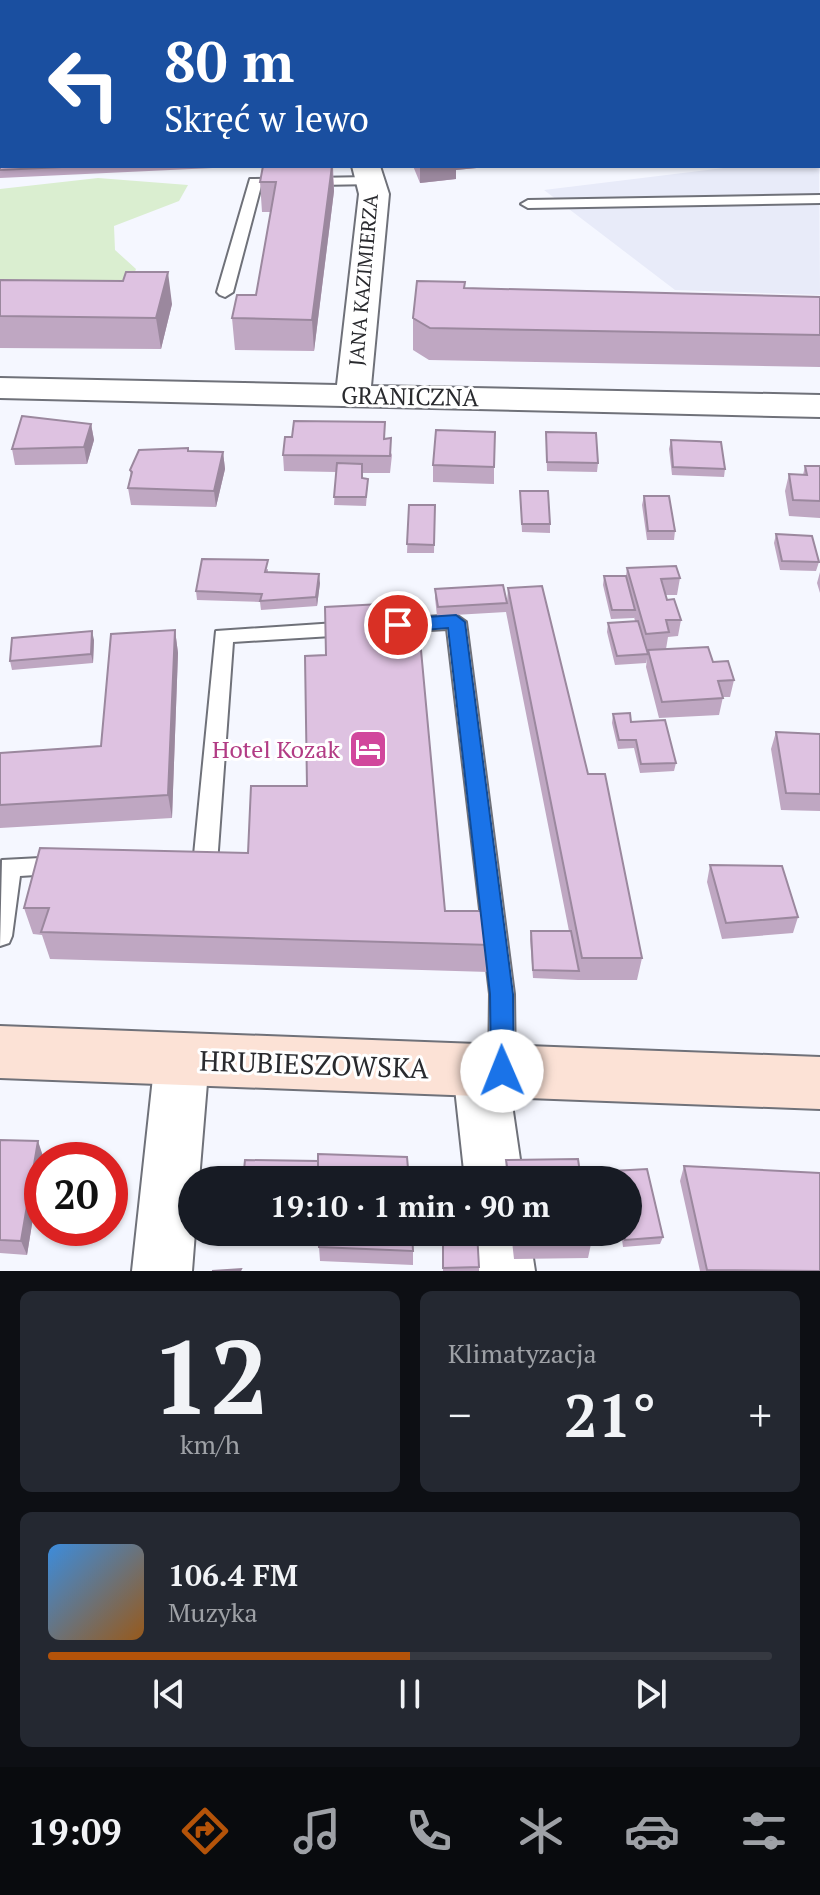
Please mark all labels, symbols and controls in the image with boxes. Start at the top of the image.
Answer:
text: 80 m [164,24,294,98]
icon: left [32,32,136,136]
text: Skręć w lewo [164,95,369,142]
street label: JANA KAZIMIERZA [342,193,384,367]
street label: GRANICZNA [341,379,480,413]
pin [364,591,432,659]
icon: arrive [376,603,420,647]
hotel icon: Hotel Kozak [347,728,389,770]
place label: Hotel Kozak [212,733,341,765]
position arrow [460,1029,544,1113]
street label: HRUBIESZOWSKA [199,1042,430,1087]
speed limit sign: 20 [24,1142,128,1246]
text: 19:10 · 1 min · 90 m [270,1186,550,1226]
text: 12 [151,1306,269,1444]
text: Klimatyzacja [448,1336,597,1370]
text: 21° [564,1375,656,1454]
text: − [448,1385,471,1444]
text: + [749,1385,772,1444]
text: km/h [180,1427,240,1461]
text: 106.4 FM [168,1555,298,1595]
text: Muzyka [168,1595,258,1629]
icon: previous [147,1672,191,1716]
icon: pause [388,1672,432,1716]
icon: next [629,1672,673,1716]
icon: directions [177,1803,233,1859]
icon: music [289,1803,345,1859]
icon: phone [401,1803,457,1859]
icon: climate [513,1803,569,1859]
icon: car [624,1803,680,1859]
icon: filters [736,1803,792,1859]
text: 19:09 [28,1808,122,1855]

